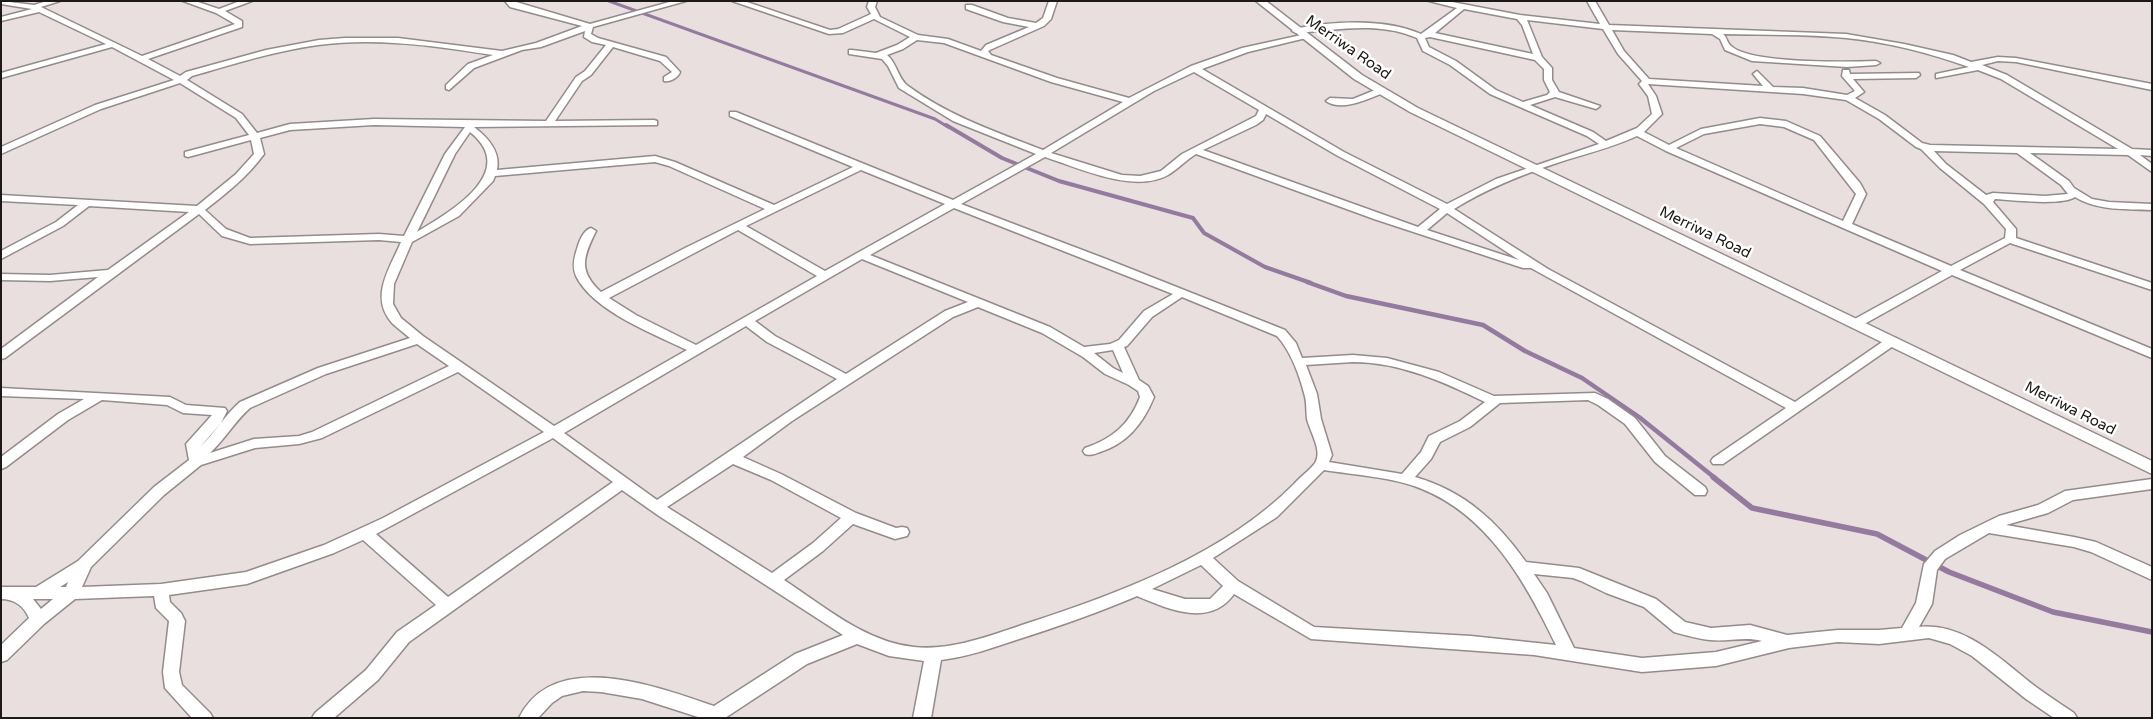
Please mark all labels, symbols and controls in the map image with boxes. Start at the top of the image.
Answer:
street label: Merriwa Road [1302,12,1394,84]
street label: Merriwa Road [1656,203,1754,263]
street label: Merriwa Road [2021,378,2119,440]

